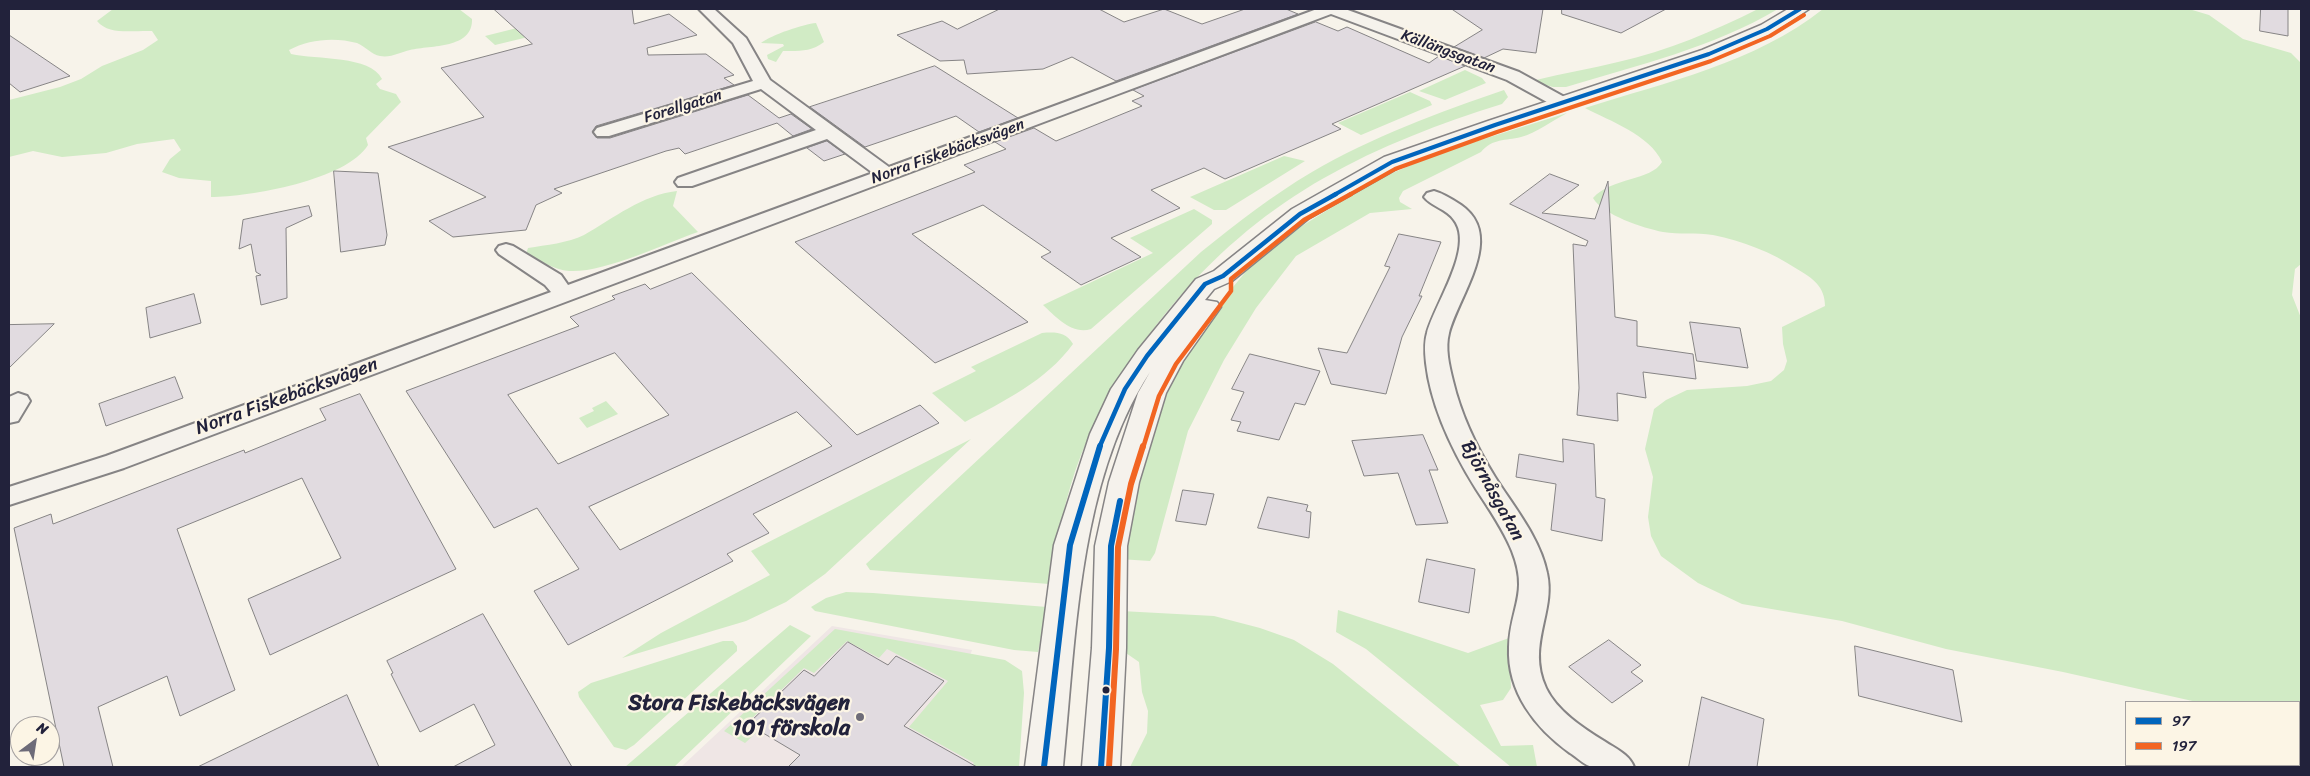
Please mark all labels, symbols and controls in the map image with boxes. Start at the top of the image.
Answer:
street label: Källängsgatan [1398,26,1498,78]
street label: Forellgatan [642,86,724,128]
street label: Norra Fiskebäcksvägen [869,115,1027,189]
street label: Norra Fiskebäcksvägen [193,353,381,441]
street label: Björnåsgatan [1455,437,1529,545]
unlabelled marker [1101,685,1111,695]
place label: Stora Fiskebäcksvägen 101 förskola [628,691,850,742]
legend [2125,701,2300,766]
text: 97 [2172,708,2190,734]
marker: Stora Fiskebäcksvägen 101 förskola [854,711,866,723]
text: N [32,715,53,742]
north arrow [10,716,60,766]
text: 197 [2172,733,2196,759]

